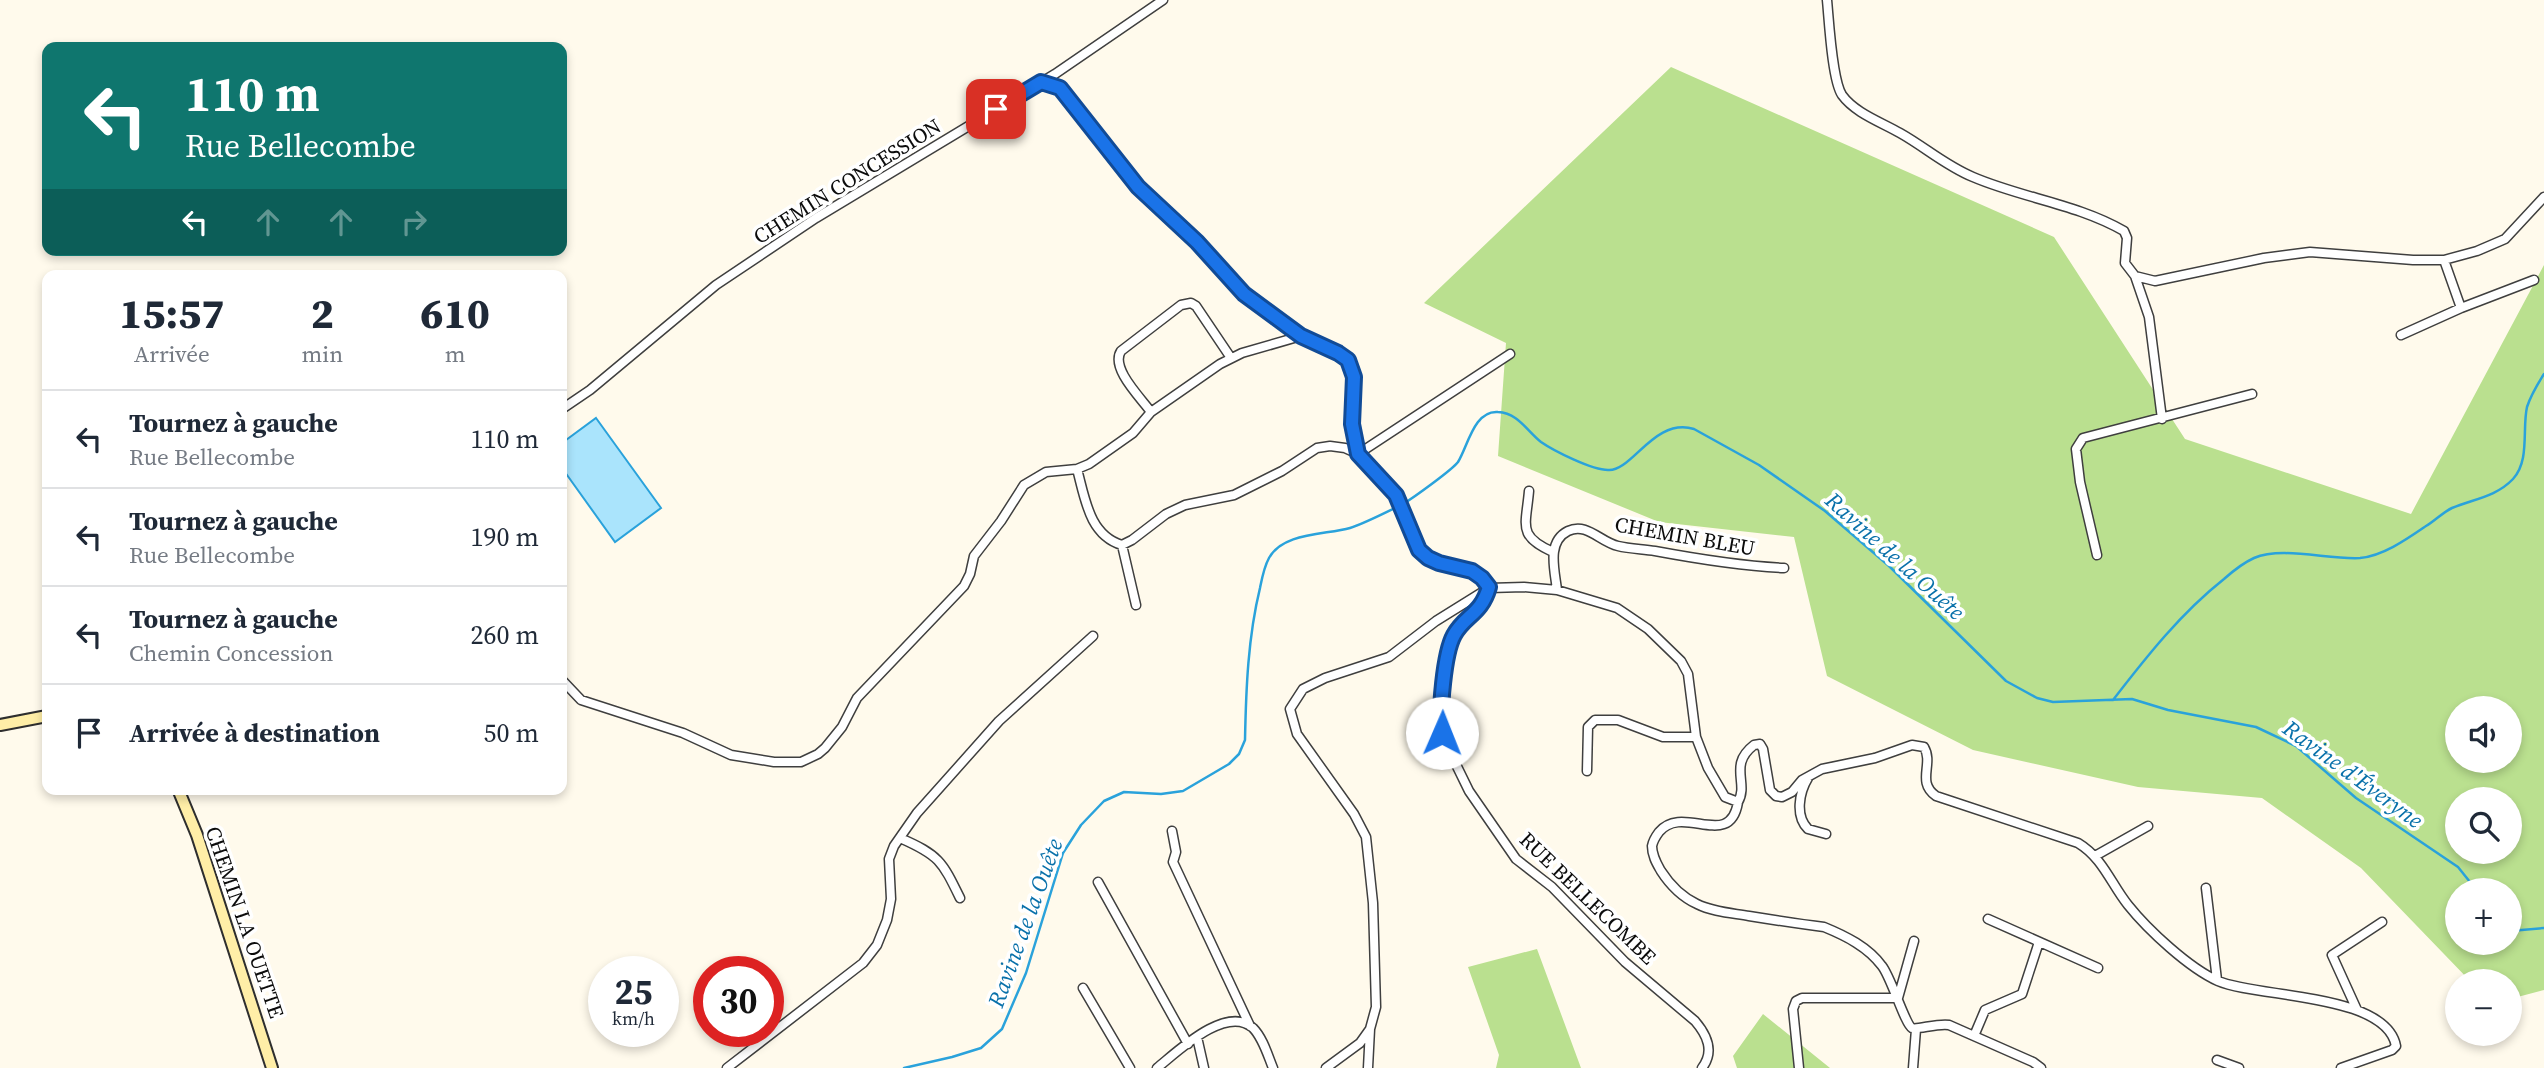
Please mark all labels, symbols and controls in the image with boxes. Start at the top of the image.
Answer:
text: 110 m [185,60,320,127]
icon: left [70,70,161,161]
pin [966,79,1026,139]
icon: arrive [977,90,1015,128]
street label: CHEMIN CONCESSION [748,111,946,251]
text: Rue Bellecombe [185,124,416,168]
icon: left [176,203,214,241]
icon: ahead [249,203,287,241]
icon: ahead [322,203,360,241]
icon: right [395,203,433,241]
text: 15:57 [119,284,224,342]
text: 2 [311,284,334,342]
text: 610 [420,284,490,342]
text: Arrivée [134,338,210,370]
text: min [302,338,343,370]
text: m [445,338,465,370]
text: Tournez à gauche [129,405,338,441]
icon: left [70,420,108,458]
text: 110 m [471,421,539,457]
text: Rue Bellecombe [129,441,295,473]
water label: Ravine de la Ouête [1818,484,1972,628]
text: Tournez à gauche [129,503,338,539]
street label: CHEMIN BLEU [1613,509,1757,563]
icon: left [70,518,108,556]
text: 190 m [471,519,539,555]
text: Rue Bellecombe [129,539,295,571]
text: Tournez à gauche [129,601,338,637]
icon: left [70,616,108,654]
text: 260 m [471,617,539,653]
text: Chemin Concession [129,637,333,669]
position arrow [1405,696,1479,770]
map controls [2445,696,2522,1046]
button: sound [2445,696,2522,773]
water label: Ravine d'Éveryne [2276,712,2430,836]
icon: arrive [70,714,108,752]
text: Arrivée à destination [129,715,380,751]
text: 50 m [484,715,539,751]
button: search [2445,787,2522,864]
street label: CHEMIN LA OUETTE [199,822,291,1022]
street label: RUE BELLECOMBE [1513,825,1663,971]
water label: Ravine de la Ouête [979,834,1071,1013]
button: + [2445,878,2522,955]
speed limit sign: 30 [693,956,784,1047]
text: 25 [615,968,652,1016]
button: − [2445,969,2522,1046]
text: km/h [612,1006,655,1031]

